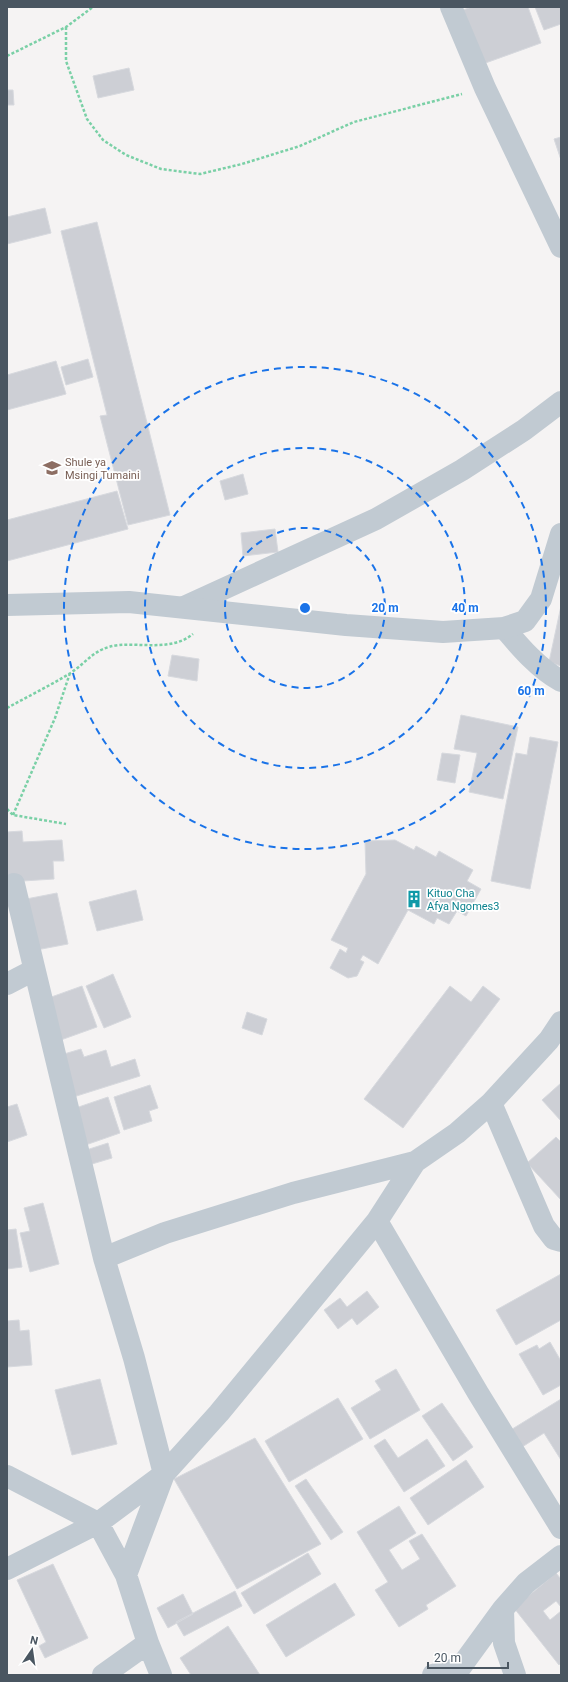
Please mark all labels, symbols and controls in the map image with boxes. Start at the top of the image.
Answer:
place label: Shule ya Msingi Tumaini [65,456,140,482]
school or university icon: Shule ya Msingi Tumaini [42,458,62,478]
centre of rings [298,601,312,615]
text: 20 m [371,601,399,615]
text: 40 m [451,601,479,615]
text: 60 m [517,684,545,698]
place label: Kituo Cha Afya Ngomes3 [427,887,499,913]
building icon: Kituo Cha Afya Ngomes3 [404,889,424,909]
north arrow [12,1630,52,1670]
text: N [29,1634,40,1648]
scale bar [428,1644,508,1670]
text: 20 m [434,1651,461,1665]

